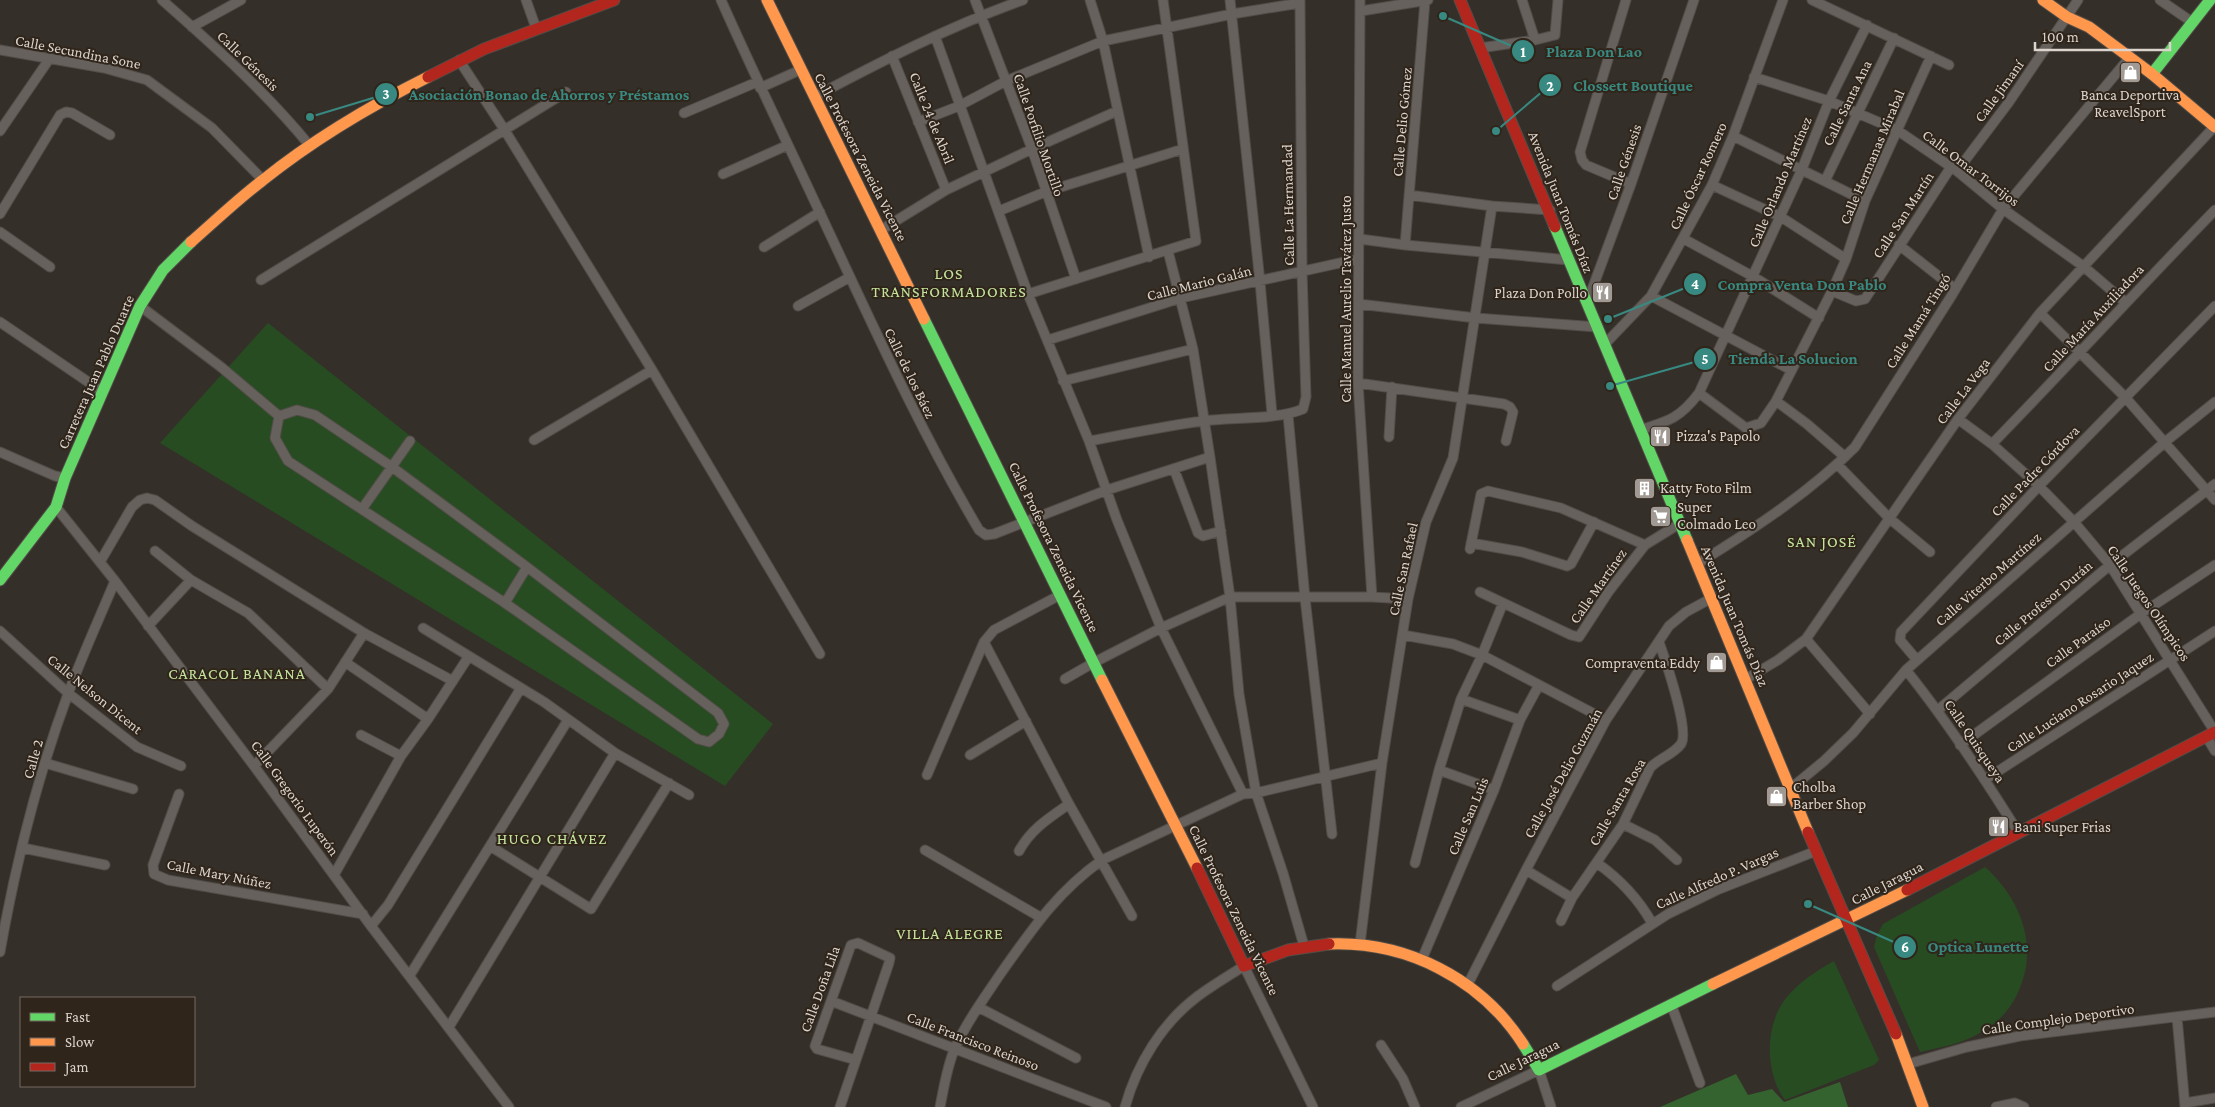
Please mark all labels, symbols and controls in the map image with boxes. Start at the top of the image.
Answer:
scale bar [2035,20,2170,52]
street label: Calle Génesis [214,28,282,94]
text: 100 m [2042,29,2079,45]
street label: Calle Secundina Sone [14,32,143,72]
callout: Plaza Don Lao [1511,36,1652,67]
text: Plaza Don Lao [1546,43,1642,60]
text: 1 [1520,44,1526,60]
street label: Calle Jimaní [1971,56,2028,126]
street label: Calle Santa Ana [1819,58,1875,148]
shop icon: Banca Deportiva ReavelSport [2118,60,2142,84]
street label: Calle Delio Gómez [1389,67,1415,177]
street label: Calle Profesora Zeneida Vicente [811,70,911,244]
street label: Calle 24 de Abril [906,70,958,166]
callout: Clossett Boutique [1538,70,1703,101]
street label: Calle Porfilio Mortillo [1011,72,1067,198]
text: Clossett Boutique [1573,77,1694,94]
callout: Asociación Bonao de Ahorros y Préstamos [374,78,699,109]
text: 2 [1546,78,1554,94]
text: 3 [382,86,390,102]
text: Asociación Bonao de Ahorros y Préstamos [408,86,690,103]
street label: Calle Hermanas Mirabal [1836,87,1908,227]
place label: Banca Deportiva ReavelSport [2080,87,2180,121]
street label: Calle Orlando Martínez [1745,114,1815,250]
street label: Calle Óscar Romero [1666,120,1730,232]
street label: Calle Génesis [1604,122,1645,202]
street label: Calle Omar Torrijos [1919,126,2023,210]
street label: Avenida Juan Tomás Díaz [1524,129,1597,276]
street label: Calle La Hermandad [1279,144,1297,266]
street label: Calle San Martín [1869,169,1937,261]
street label: Calle Manuel Aurelio Tavárez Justo [1338,195,1355,403]
street label: Calle María Auxiliadora [2039,261,2147,375]
street label: Calle Mario Galán [1145,262,1253,304]
district label: LOS TRANSFORMADORES [871,265,1027,300]
callout: Compra Venta Don Pablo [1683,268,1897,299]
street label: Calle Mamá Tingó [1882,271,1955,372]
text: 4 [1691,276,1699,292]
text: Compra Venta Don Pablo [1718,276,1887,293]
restaurant icon: Plaza Don Pollo [1591,281,1615,305]
place label: Plaza Don Pollo [1494,285,1587,301]
street label: Carretera Juan Pablo Duarte [55,292,138,452]
street label: Calle de los Báez [881,325,939,421]
callout: Tienda La Solucion [1693,343,1867,374]
text: Tienda La Solucion [1728,350,1858,367]
text: 5 [1701,351,1709,367]
street label: Calle La Vega [1933,355,1994,428]
street label: Calle Padre Córdova [1988,422,2082,520]
restaurant icon: Pizza's Papolo [1648,424,1672,448]
place label: Pizza's Papolo [1676,428,1760,445]
street label: Calle Profesora Zeneida Vicente [1006,459,1102,635]
building icon: Katty Foto Film [1632,476,1656,500]
place label: Katty Foto Film [1660,480,1752,497]
place label: Super Colmado Leo [1677,499,1756,532]
supermarket icon: Super Colmado Leo [1649,504,1673,528]
street label: Calle San Rafael [1385,521,1421,617]
street label: Calle Viterbo Martínez [1932,529,2044,629]
district label: SAN JOSÉ [1787,533,1857,551]
street label: Calle Juegos Olímpicos [2103,542,2194,665]
street label: Avenida Juan Tomás Díaz [1697,543,1772,689]
street label: Calle Martínez [1566,546,1630,626]
street label: Calle Profesor Durán [1991,557,2095,649]
street label: Calle Paraíso [2042,613,2114,671]
street label: Calle Luciano Rosario Jaquez [2004,649,2157,756]
street label: Calle Nelson Dicent [44,651,146,738]
shop icon: Compraventa Eddy [1704,651,1728,675]
place label: Compraventa Eddy [1585,655,1700,672]
district label: CARACOL BANANA [168,665,306,682]
street label: Calle Quisqueya [1940,696,2009,786]
street label: Calle José Delio Guzmán [1521,705,1606,841]
street label: Calle 2 [20,737,46,781]
street label: Calle Gregorio Luperón [247,737,342,859]
street label: Calle Santa Rosa [1586,755,1648,848]
street label: Calle San Luis [1444,775,1492,857]
place label: Cholba Barber Shop [1793,779,1866,813]
shop icon: Cholba Barber Shop [1765,784,1789,808]
restaurant icon: Bani Super Frias [1986,815,2010,839]
place label: Bani Super Frias [2014,819,2111,836]
street label: Calle Profesora Zeneida Vicente [1186,822,1282,998]
district label: HUGO CHÁVEZ [497,830,607,847]
street label: Calle Alfredo P. Vargas [1653,844,1781,913]
street label: Calle Mary Núñez [165,856,273,893]
street label: Calle Jaragua [1848,858,1926,909]
district label: VILLA ALEGRE [896,925,1004,942]
callout: Optica Lunette [1892,931,2038,962]
text: Optica Lunette [1927,938,2029,955]
text: 6 [1901,939,1909,955]
street label: Calle Doña Lila [797,944,843,1034]
legend [20,997,195,1087]
street label: Calle Complejo Deportivo [1981,1000,2135,1039]
street label: Calle Francisco Reinoso [905,1008,1041,1074]
text: Fast [65,1009,91,1025]
text: Slow [65,1034,95,1050]
street label: Calle Jaragua [1484,1036,1562,1085]
text: Jam [63,1059,88,1076]

